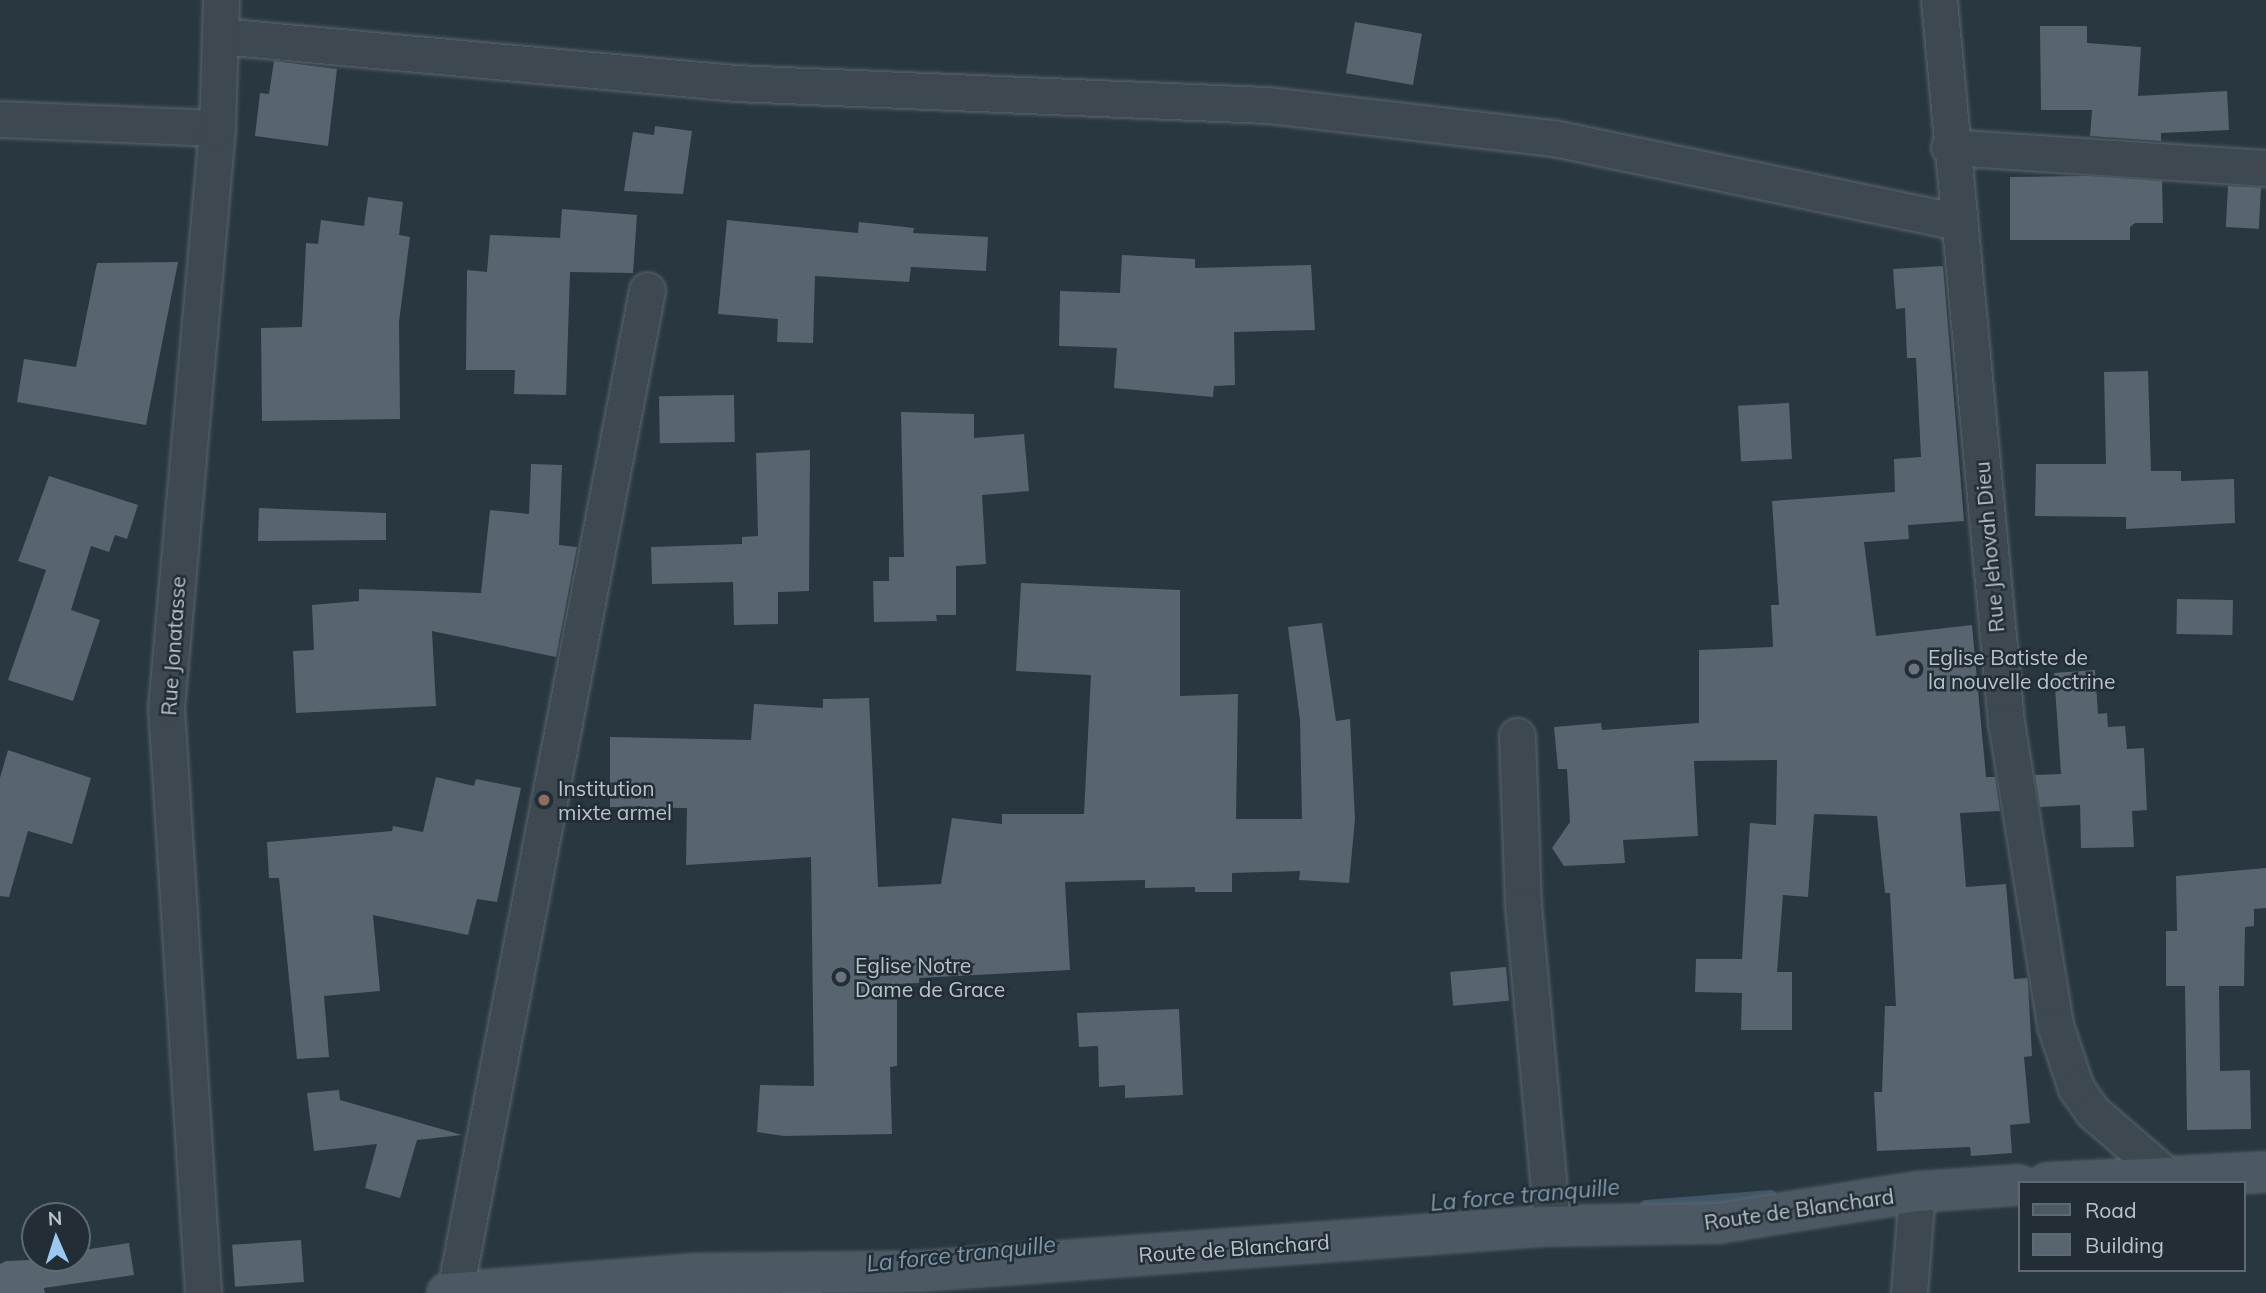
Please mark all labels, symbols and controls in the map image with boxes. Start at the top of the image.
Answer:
street label: Rue Jehovah Dieu [1969,460,2009,634]
street label: Rue Jonatasse [156,576,190,716]
place label: Eglise Batiste de la nouvelle doctrine [1928,644,2116,694]
marker: Eglise Batiste de la nouvelle doctrine [1906,661,1922,677]
place label: Institution mixte armel [558,775,672,825]
marker: Institution mixte armel [536,792,552,808]
place label: Eglise Notre Dame de Grace [855,952,1005,1002]
marker: Eglise Notre Dame de Grace [833,969,849,985]
water label: La force tranquille [1429,1173,1621,1217]
legend [2018,1181,2245,1272]
street label: Route de Blanchard [1702,1183,1896,1235]
text: Road [2085,1197,2136,1223]
north arrow [21,1202,91,1272]
text: N [47,1206,63,1230]
street label: Route de Blanchard [1138,1229,1330,1267]
water label: La force tranquille [865,1230,1057,1278]
text: Building [2085,1232,2164,1258]

